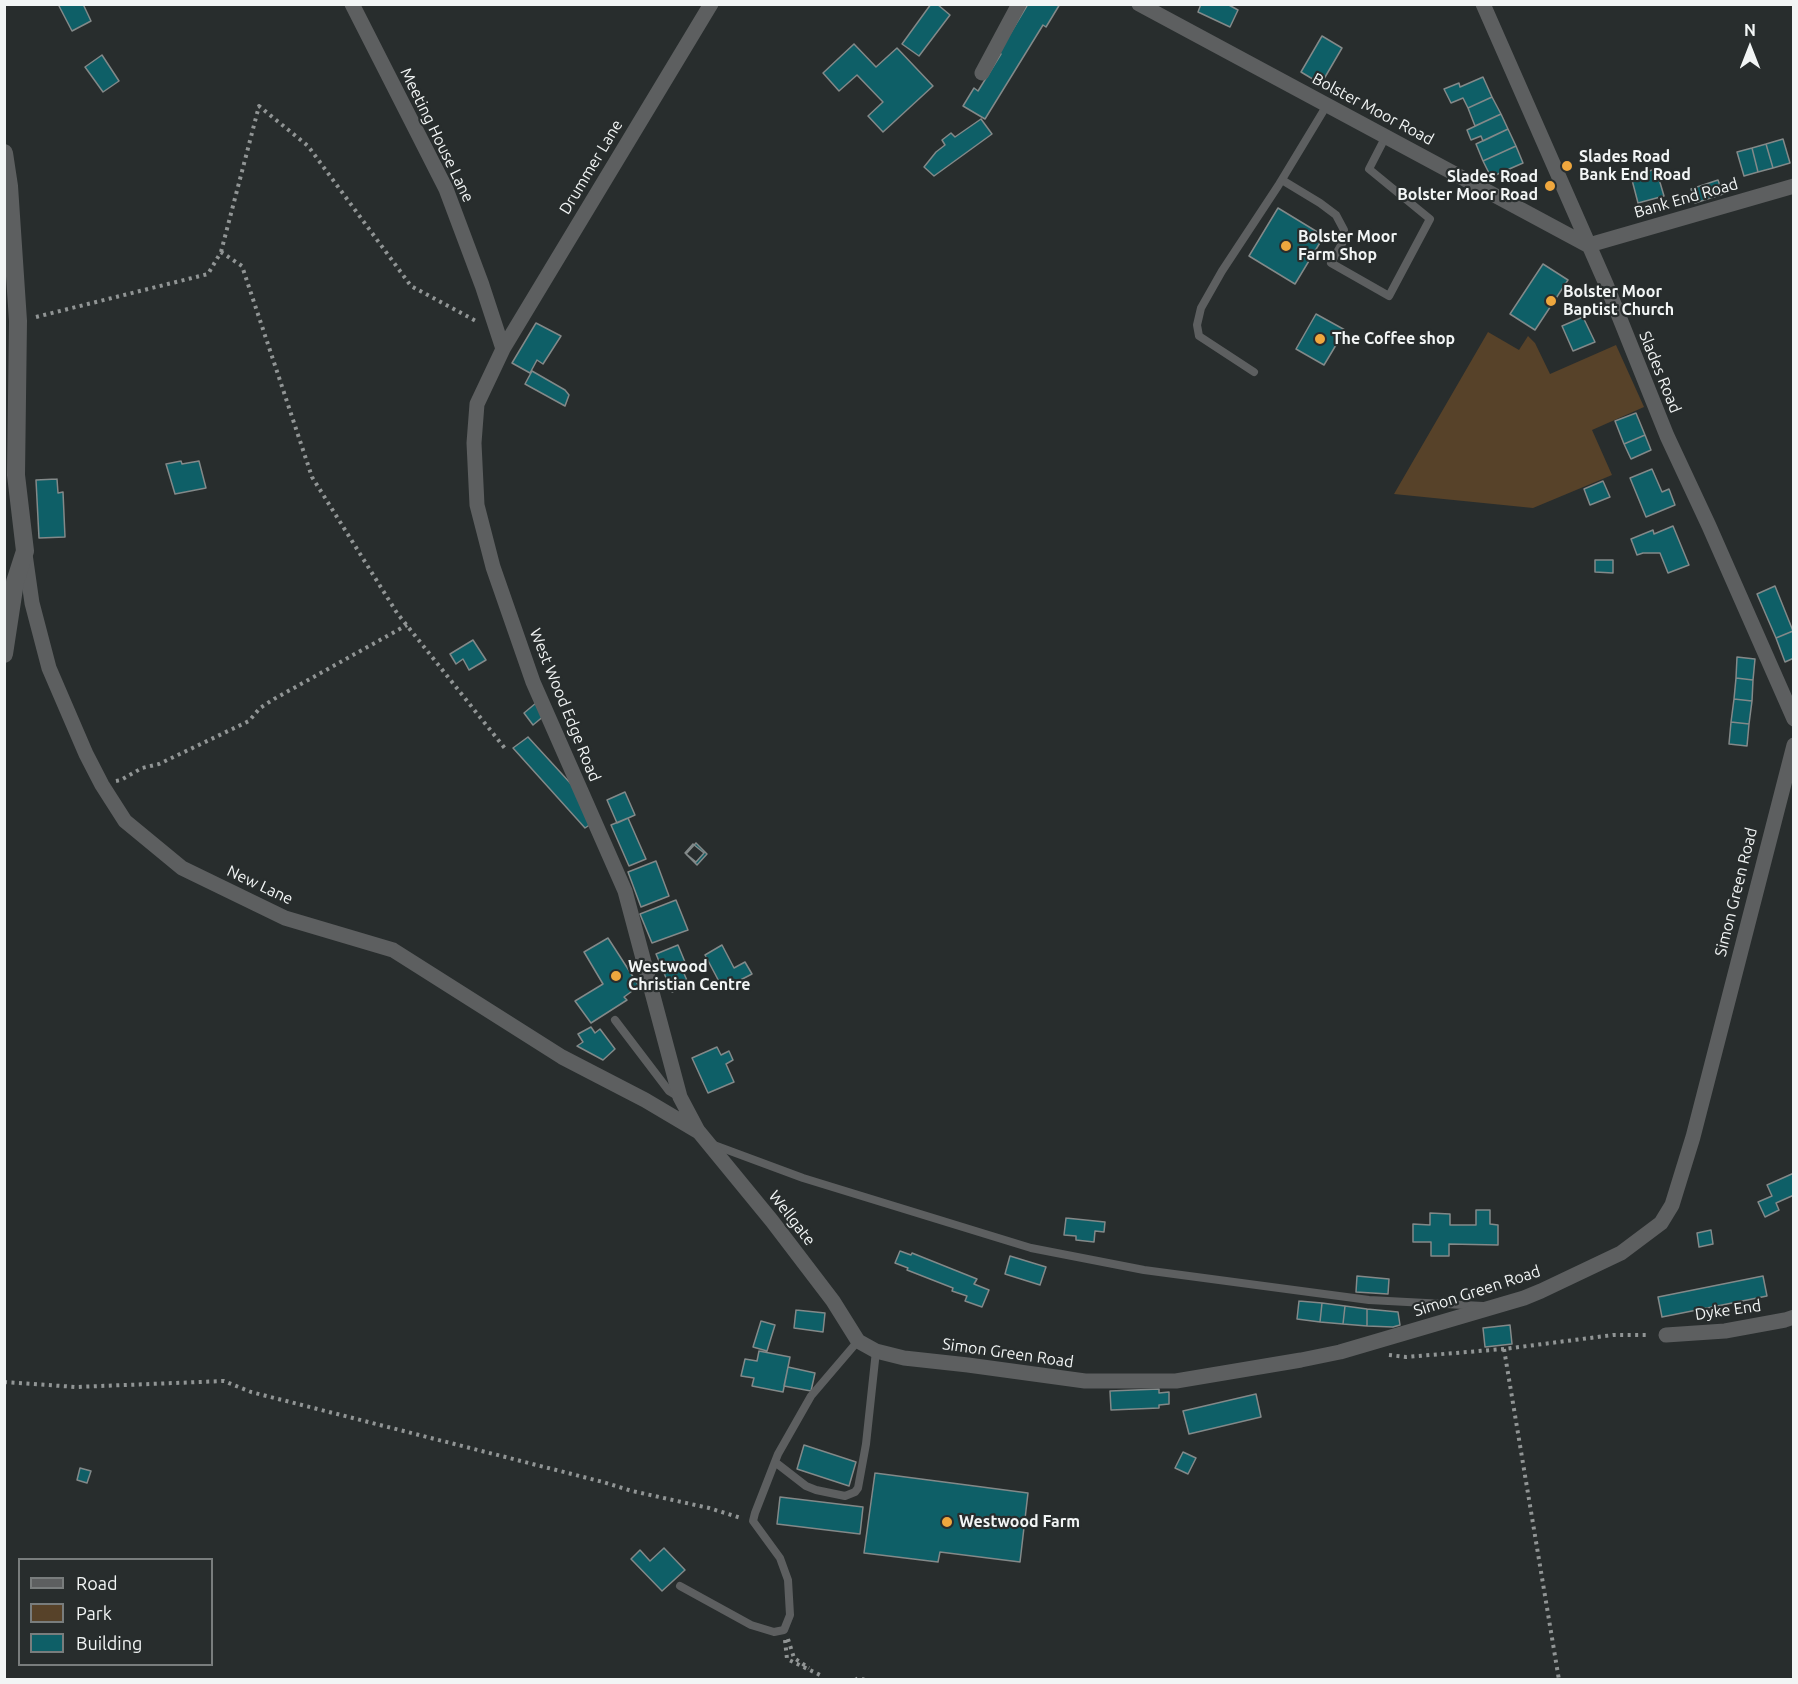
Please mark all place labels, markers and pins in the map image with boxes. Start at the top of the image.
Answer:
place label: Slades Road Bank End Road [1579,147,1691,185]
marker: Slades Road Bank End Road [1560,159,1574,173]
place label: Slades Road Bolster Moor Road [1397,167,1538,205]
marker: Slades Road Bolster Moor Road [1543,179,1557,193]
place label: Bolster Moor Farm Shop [1298,227,1397,265]
marker: Bolster Moor Farm Shop [1279,239,1293,253]
place label: Bolster Moor Baptist Church [1563,282,1674,320]
marker: Bolster Moor Baptist Church [1544,294,1558,308]
place label: The Coffee shop [1332,329,1455,349]
marker: The Coffee shop [1313,332,1327,346]
place label: Westwood Christian Centre [628,957,751,995]
marker: Westwood Christian Centre [609,969,623,983]
place label: Westwood Farm [959,1512,1080,1532]
marker: Westwood Farm [940,1515,954,1529]

